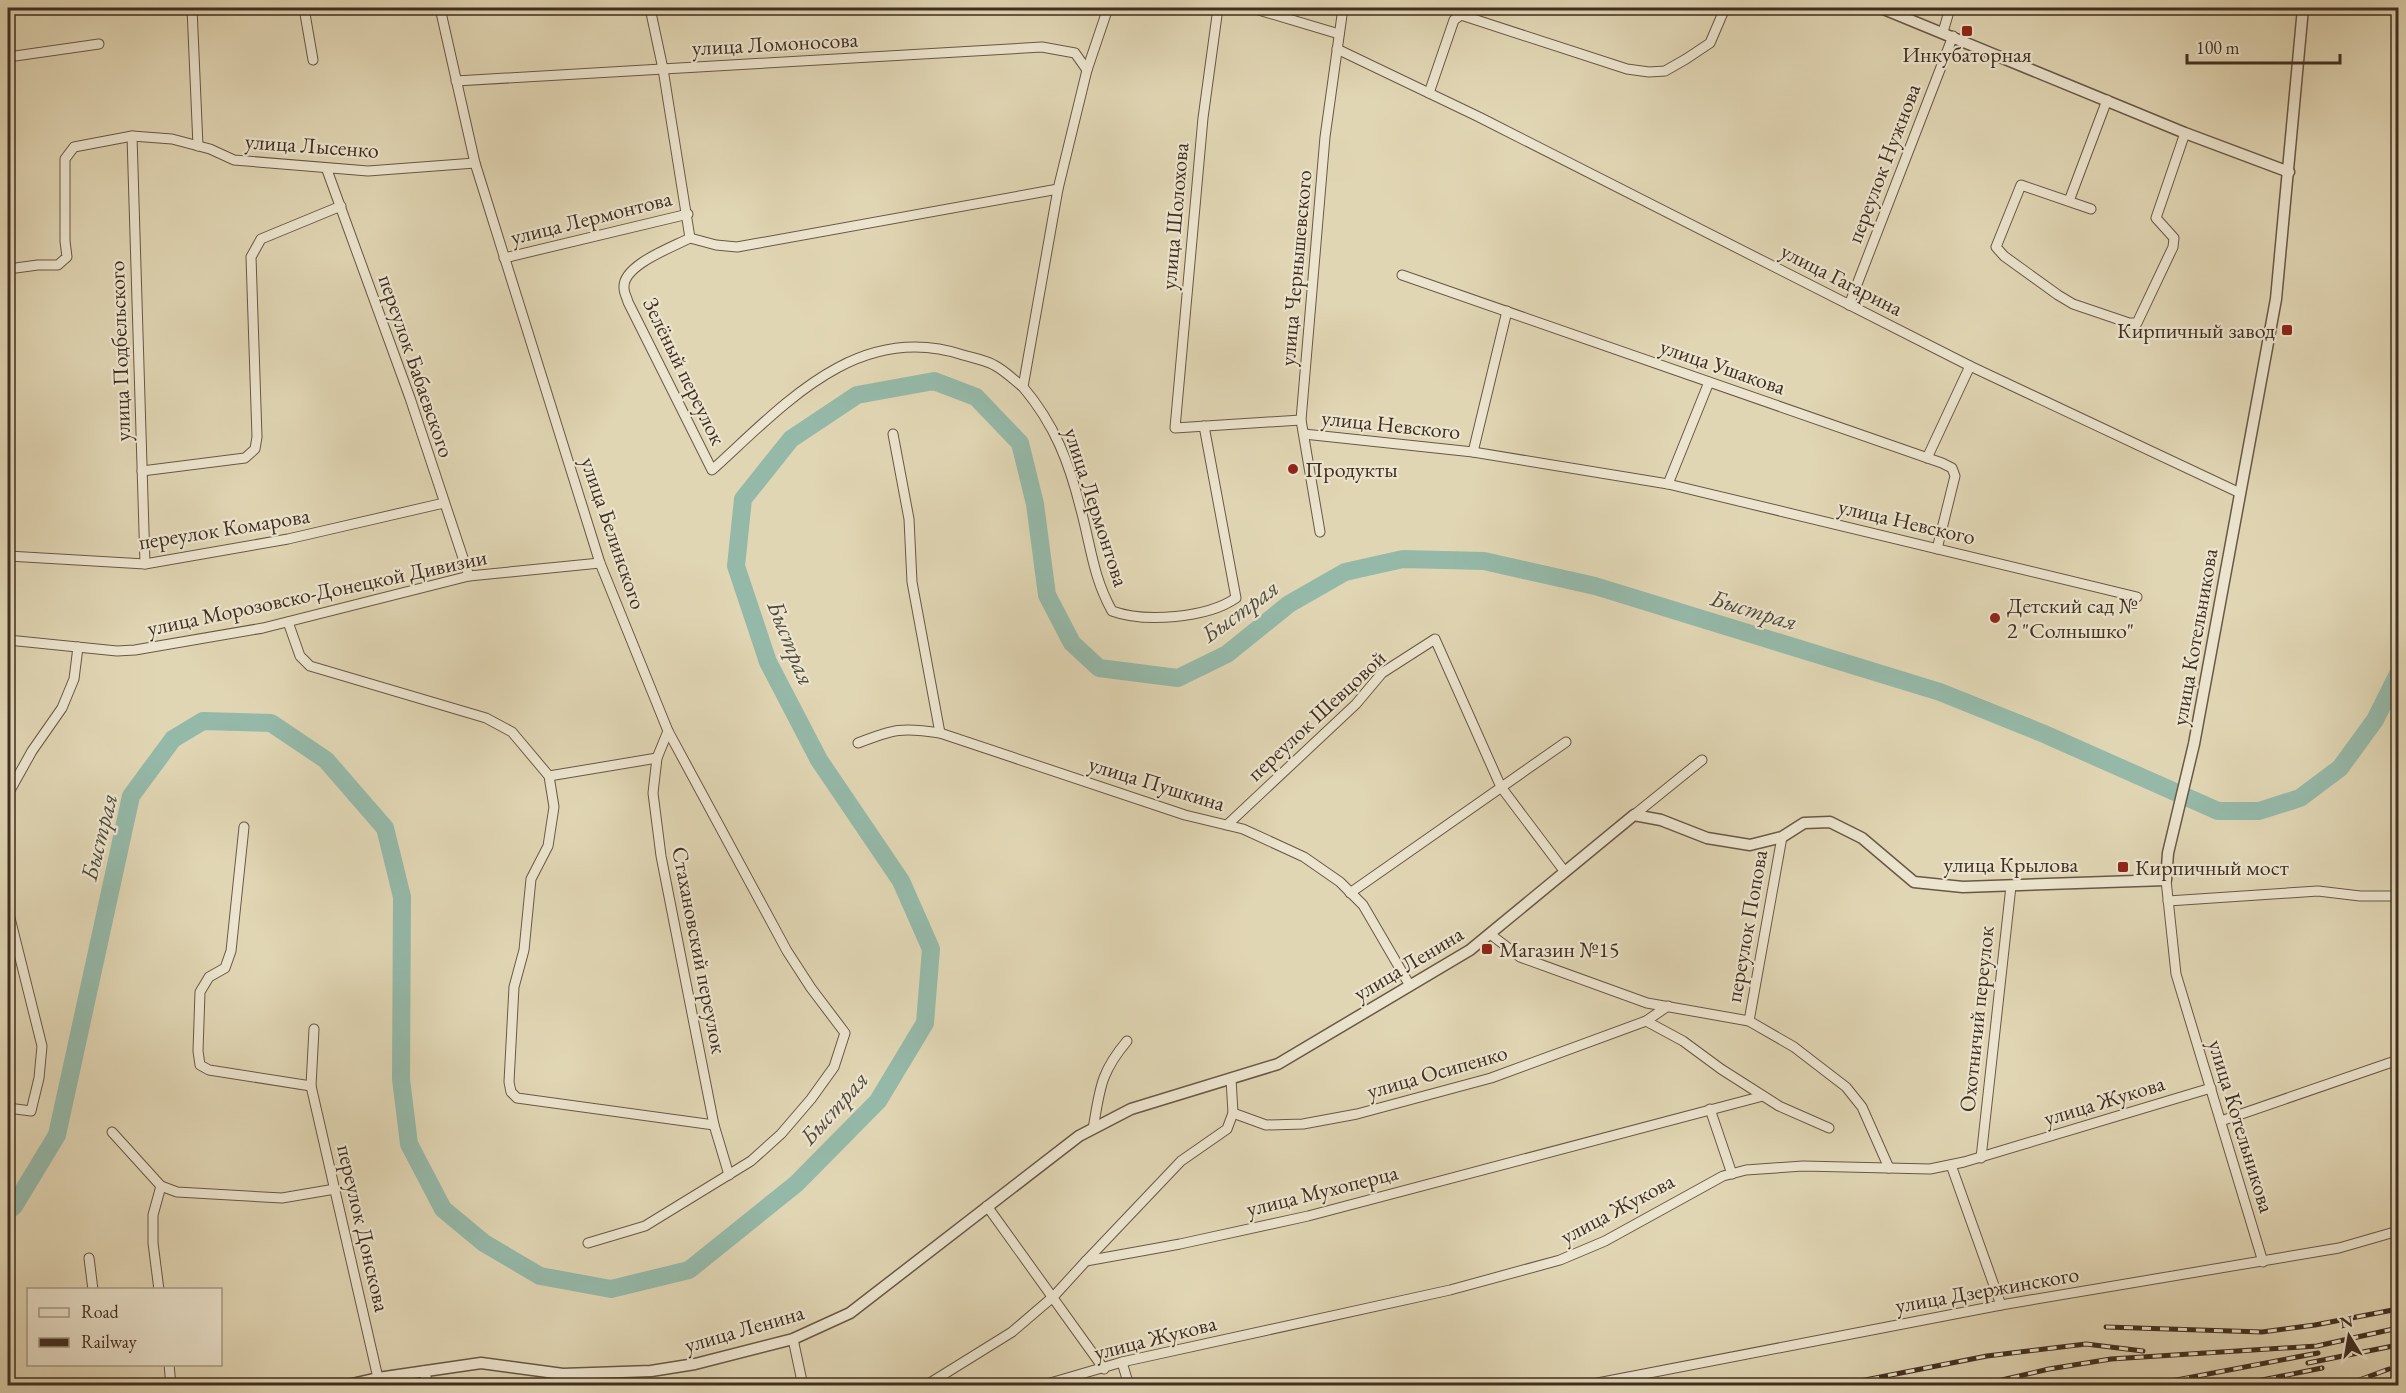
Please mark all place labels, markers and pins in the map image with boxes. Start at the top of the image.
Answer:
marker: Инкубаторная [1960,24,1974,38]
place label: Инкубаторная [1902,40,2032,69]
place label: Кирпичный завод [2117,316,2275,345]
marker: Кирпичный завод [2280,323,2294,337]
place label: Продукты [1305,455,1398,484]
marker: Продукты [1286,462,1300,476]
place label: Детский сад № 2 "Солнышко" [2007,591,2138,645]
marker: Детский сад № 2 "Солнышко" [1988,611,2002,625]
place label: Кирпичный мост [2135,853,2289,882]
marker: Кирпичный мост [2116,860,2130,874]
place label: Магазин №15 [1499,935,1620,964]
marker: Магазин №15 [1480,942,1494,956]

